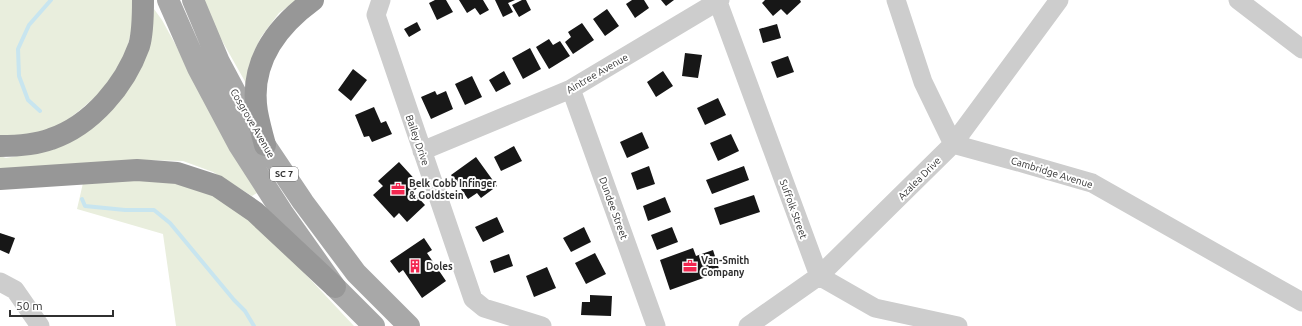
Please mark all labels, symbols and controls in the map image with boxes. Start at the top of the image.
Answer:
street label: Aintree Avenue [564,51,630,96]
street label: Cosgrove Avenue [228,87,277,160]
street label: Bailey Drive [404,113,431,167]
street label: Azalea Drive [896,155,943,202]
street label: Cambridge Avenue [1010,155,1094,190]
road number: SC 7 [270,167,298,181]
street label: Dundee Street [597,175,630,241]
place label: Belk Cobb Infinger & Goldstein [409,178,497,201]
street label: Suffolk Street [778,178,809,240]
office icon: Belk Cobb Infinger & Goldstein [390,181,406,197]
place label: Van-Smith Company [701,255,750,278]
building icon: Doles [407,258,423,274]
office icon: Van-Smith Company [682,258,698,274]
place label: Doles [426,261,453,272]
scale bar [10,292,113,318]
text: 50 m [16,299,43,312]

